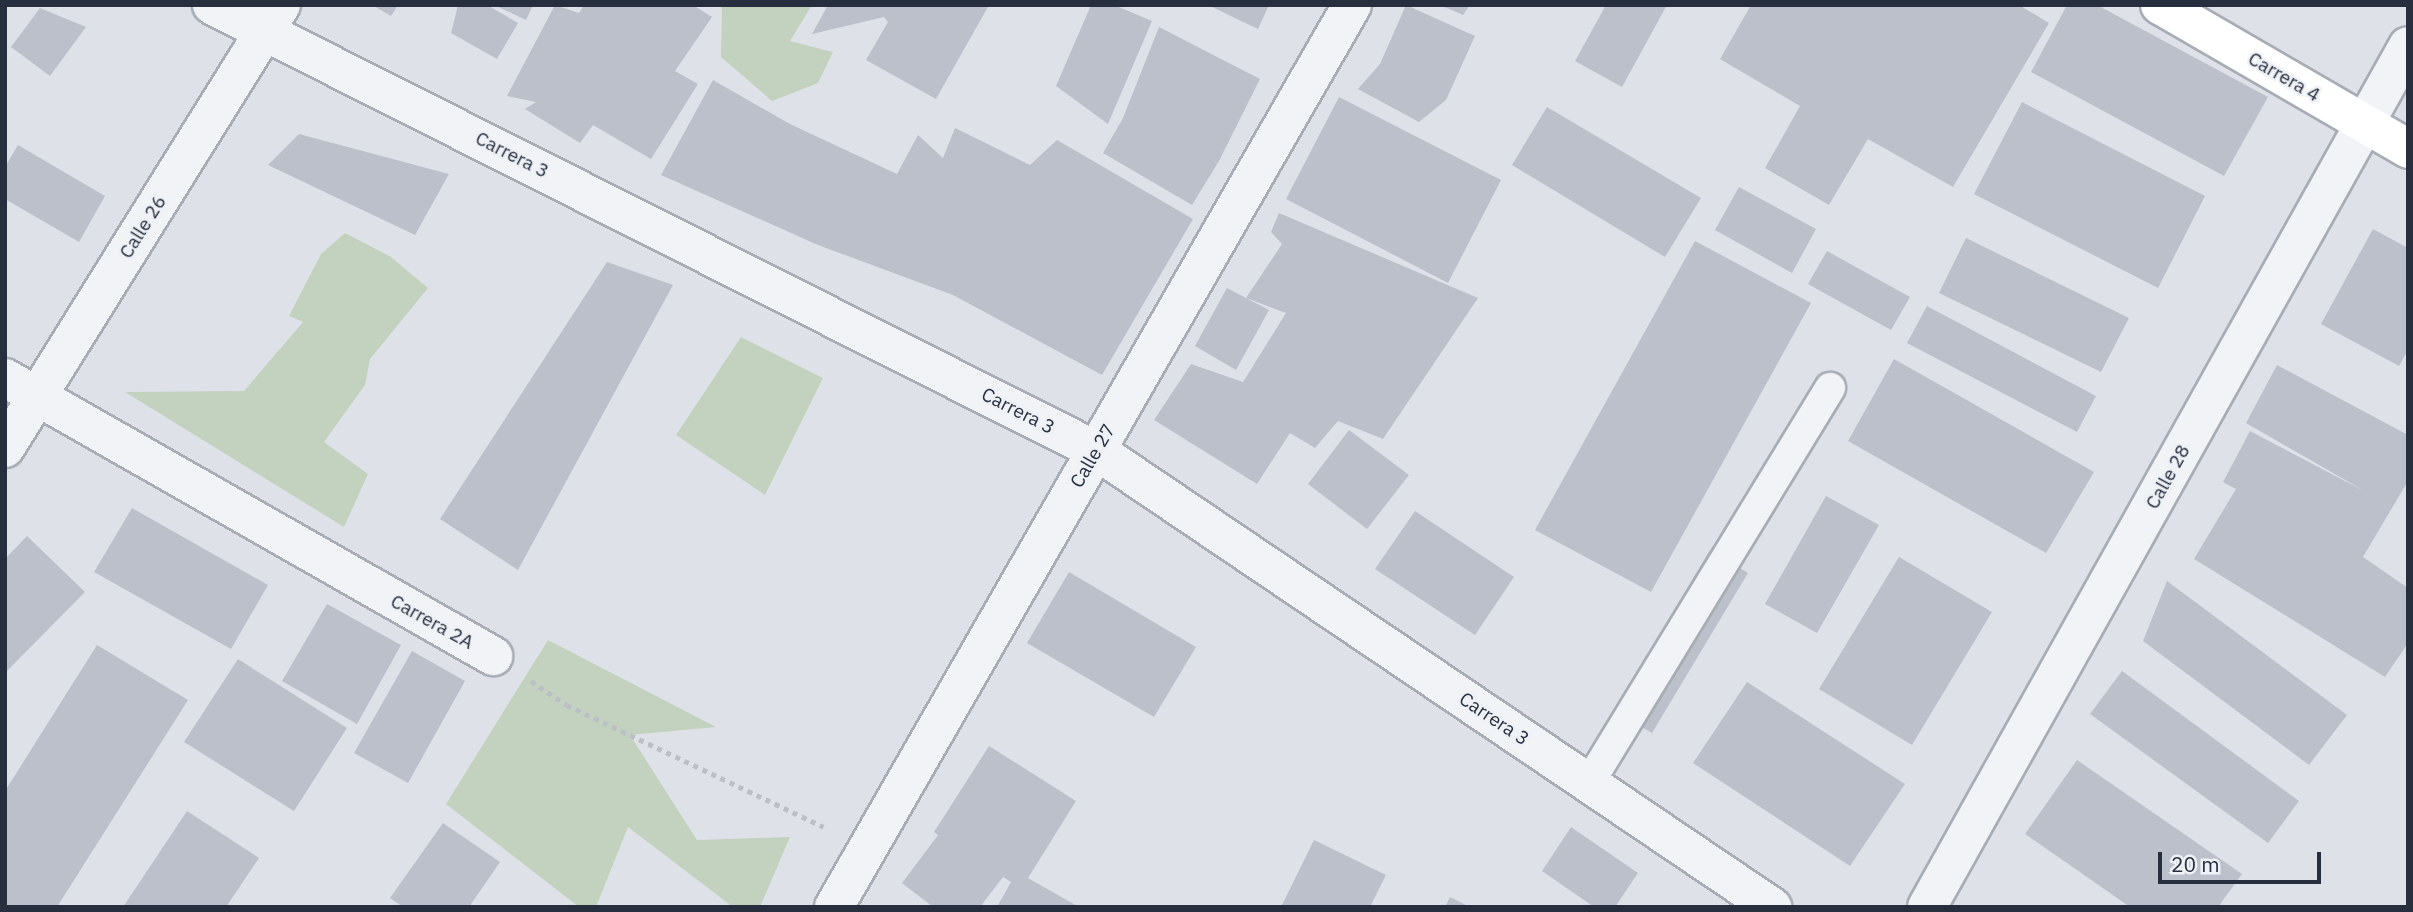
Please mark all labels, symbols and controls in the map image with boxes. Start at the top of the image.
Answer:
street label: Carrera 4 [2244,47,2324,107]
street label: Carrera 3 [472,127,552,183]
street label: Calle 26 [115,191,171,263]
street label: Carrera 3 [978,383,1058,439]
street label: Calle 27 [1066,420,1120,492]
street label: Calle 28 [2141,441,2195,513]
street label: Carrera 2A [387,590,477,654]
street label: Carrera 3 [1455,687,1533,751]
scale bar [2161,838,2324,882]
text: 20 m [2171,850,2220,878]

